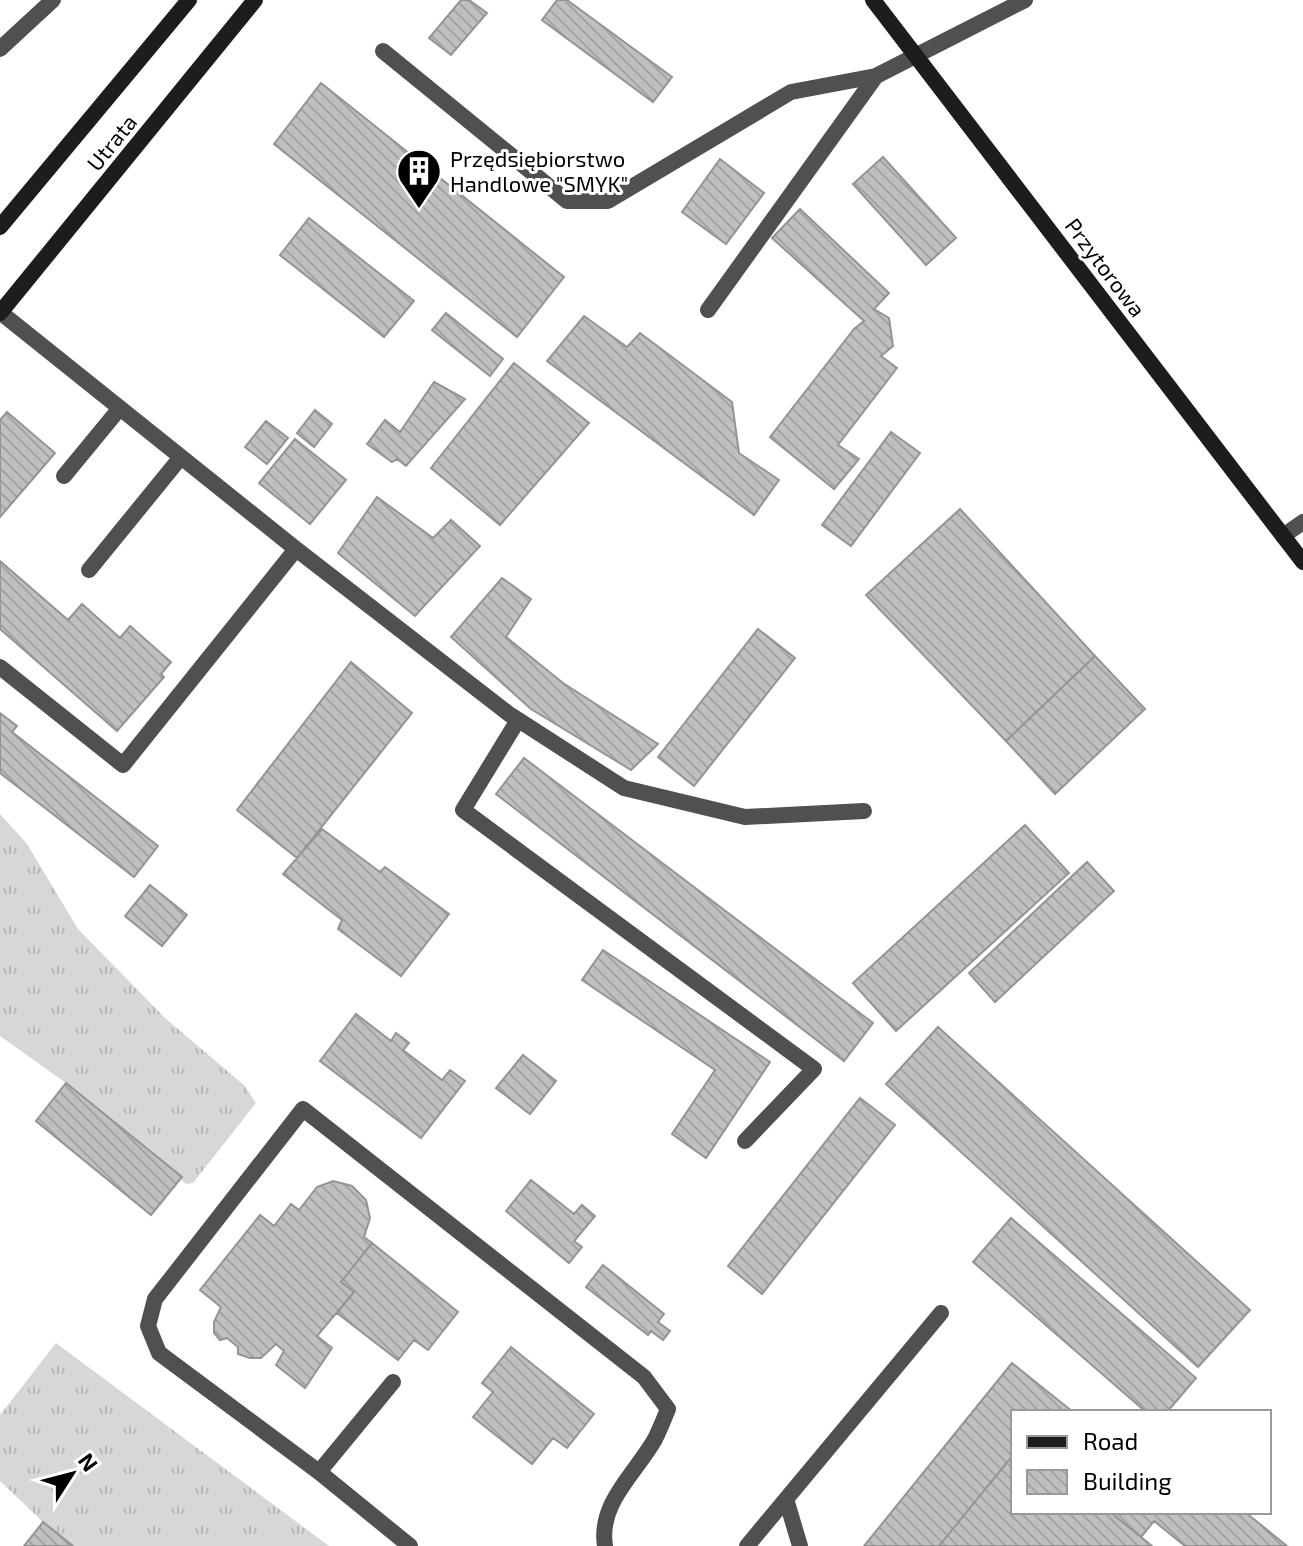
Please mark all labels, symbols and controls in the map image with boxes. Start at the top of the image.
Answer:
street label: Utrata [81,109,141,175]
place label: Przędsiębiorstwo Handlowe "SMYK" [450,145,628,196]
building icon: Przędsiębiorstwo Handlowe "SMYK" [395,147,443,210]
street label: Przytorowa [1061,213,1151,321]
legend [1011,1410,1271,1514]
text: Road [1083,1426,1138,1455]
north arrow [32,1434,112,1514]
text: N [74,1448,104,1476]
text: Building [1083,1466,1172,1495]

